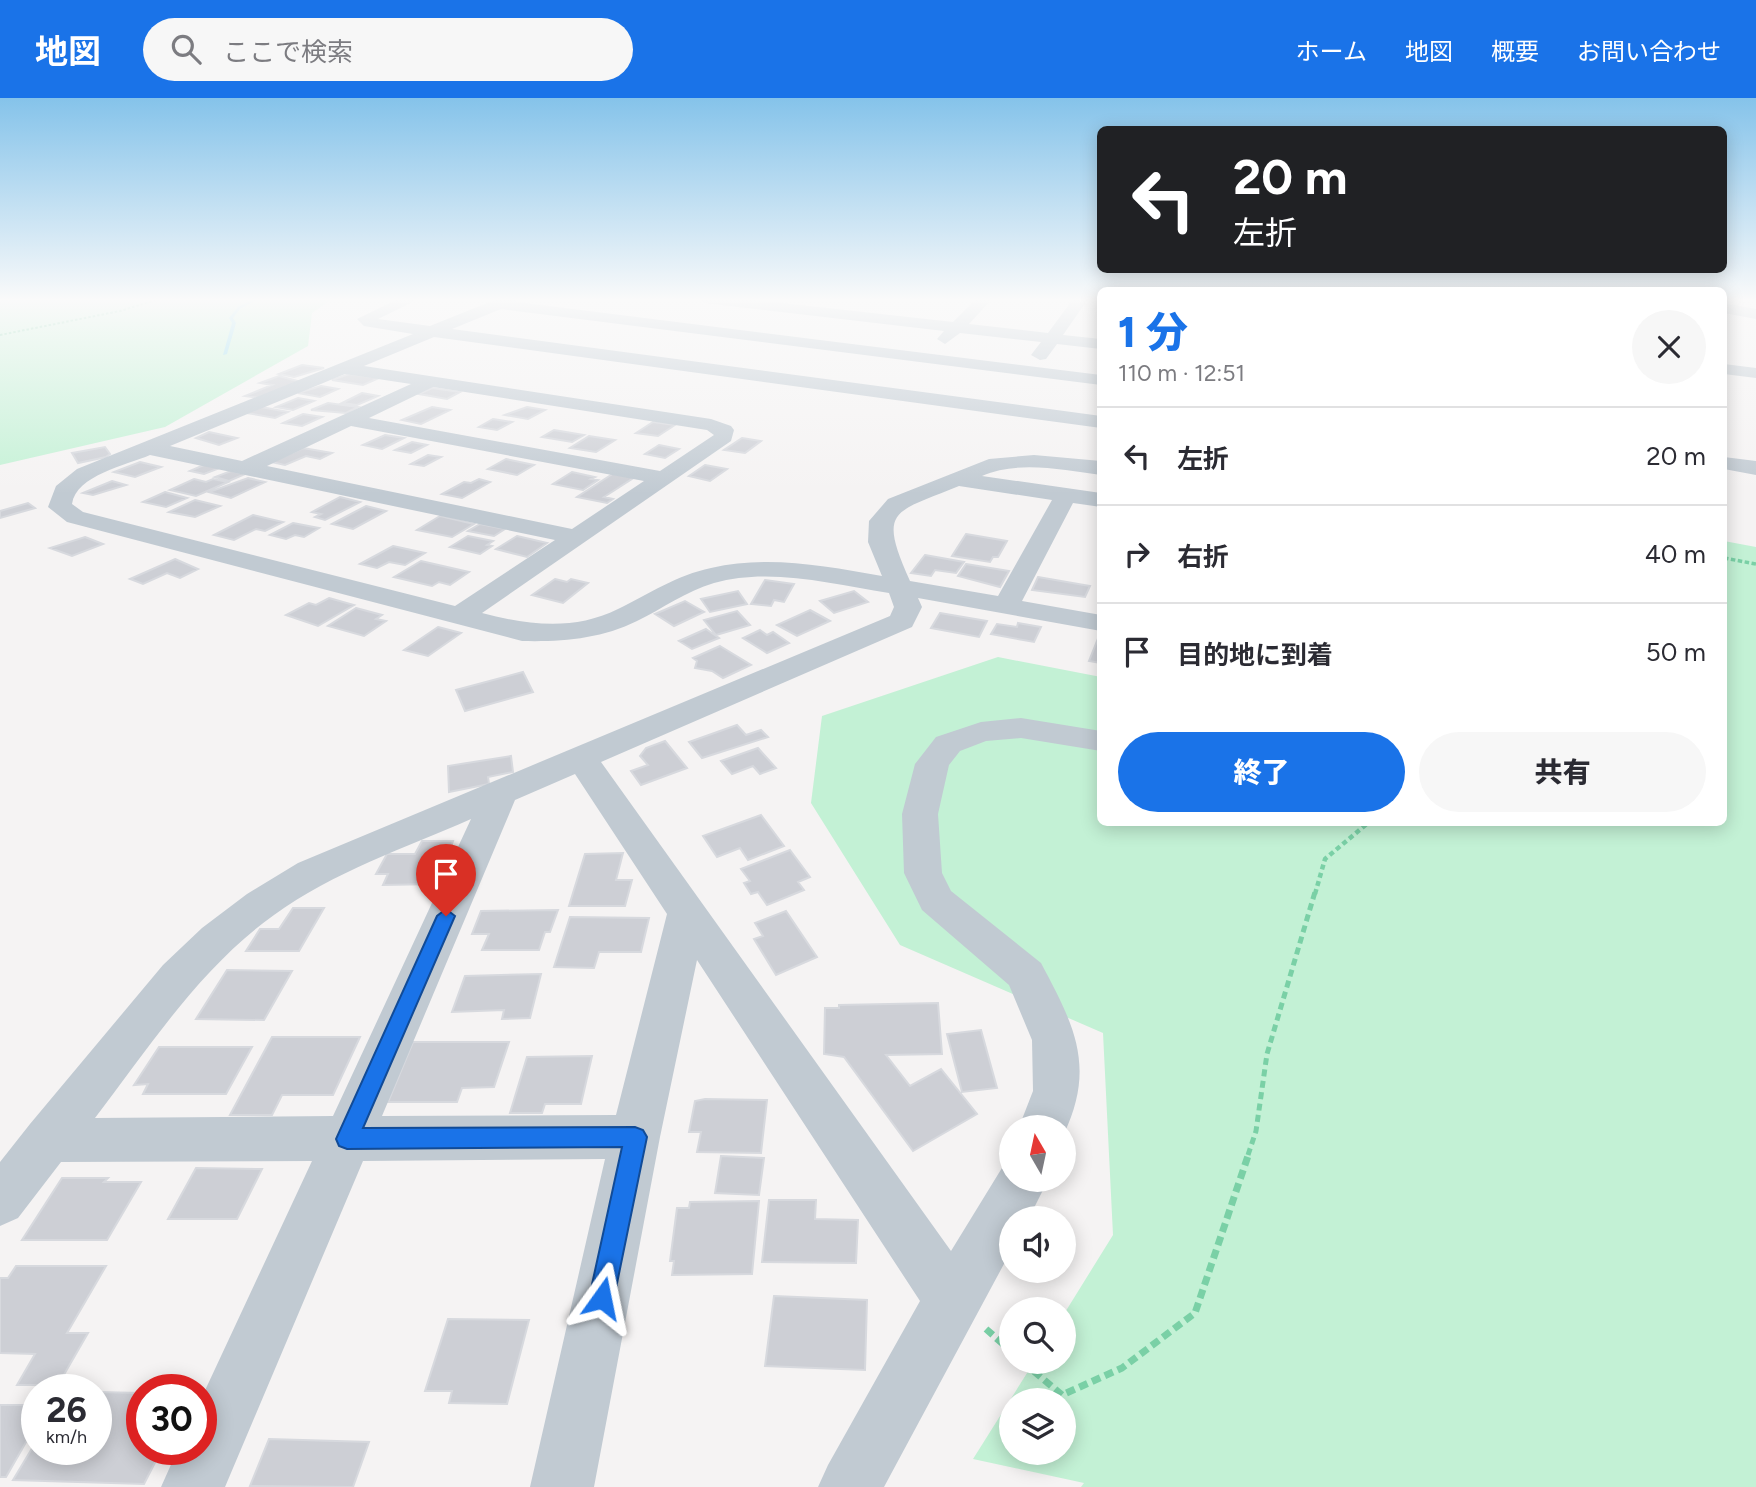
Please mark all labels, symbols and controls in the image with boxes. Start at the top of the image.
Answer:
search box [143,18,633,81]
icon: search [167,30,205,68]
text: 地図 [35,32,101,71]
text: ここで検索 [223,36,353,68]
text: ホーム [1296,37,1367,66]
text: 地図 [1405,37,1453,66]
text: 概要 [1491,37,1539,66]
text: お問い合わせ [1577,37,1721,66]
text: 20 m [1233,147,1348,206]
icon: left [1118,154,1209,245]
text: 左折 [1233,214,1297,252]
text: 1 分 [1118,307,1188,358]
button: close [1632,310,1706,384]
text: 110 m · 12:51 [1118,359,1245,387]
icon: left [1118,437,1156,475]
text: 20 m [1646,440,1706,472]
text: 左折 [1177,443,1229,475]
icon: right [1118,535,1156,573]
text: 40 m [1645,538,1706,570]
text: 右折 [1177,541,1229,573]
icon: arrive [1118,633,1156,671]
text: 50 m [1646,636,1706,668]
text: 目的地に到着 [1177,639,1333,671]
button: 終了 [1118,732,1405,812]
button: 共有 [1419,732,1706,812]
pin [416,844,476,916]
icon: arrive [427,855,465,893]
north arrow [999,1115,1076,1192]
map controls [999,1115,1076,1465]
button: sound [999,1206,1076,1283]
position arrow [565,1261,639,1335]
button: search [999,1297,1076,1374]
speed limit sign: 30 [126,1374,217,1465]
button: layers [999,1388,1076,1465]
text: 26 [46,1389,87,1431]
text: km/h [46,1426,87,1448]

